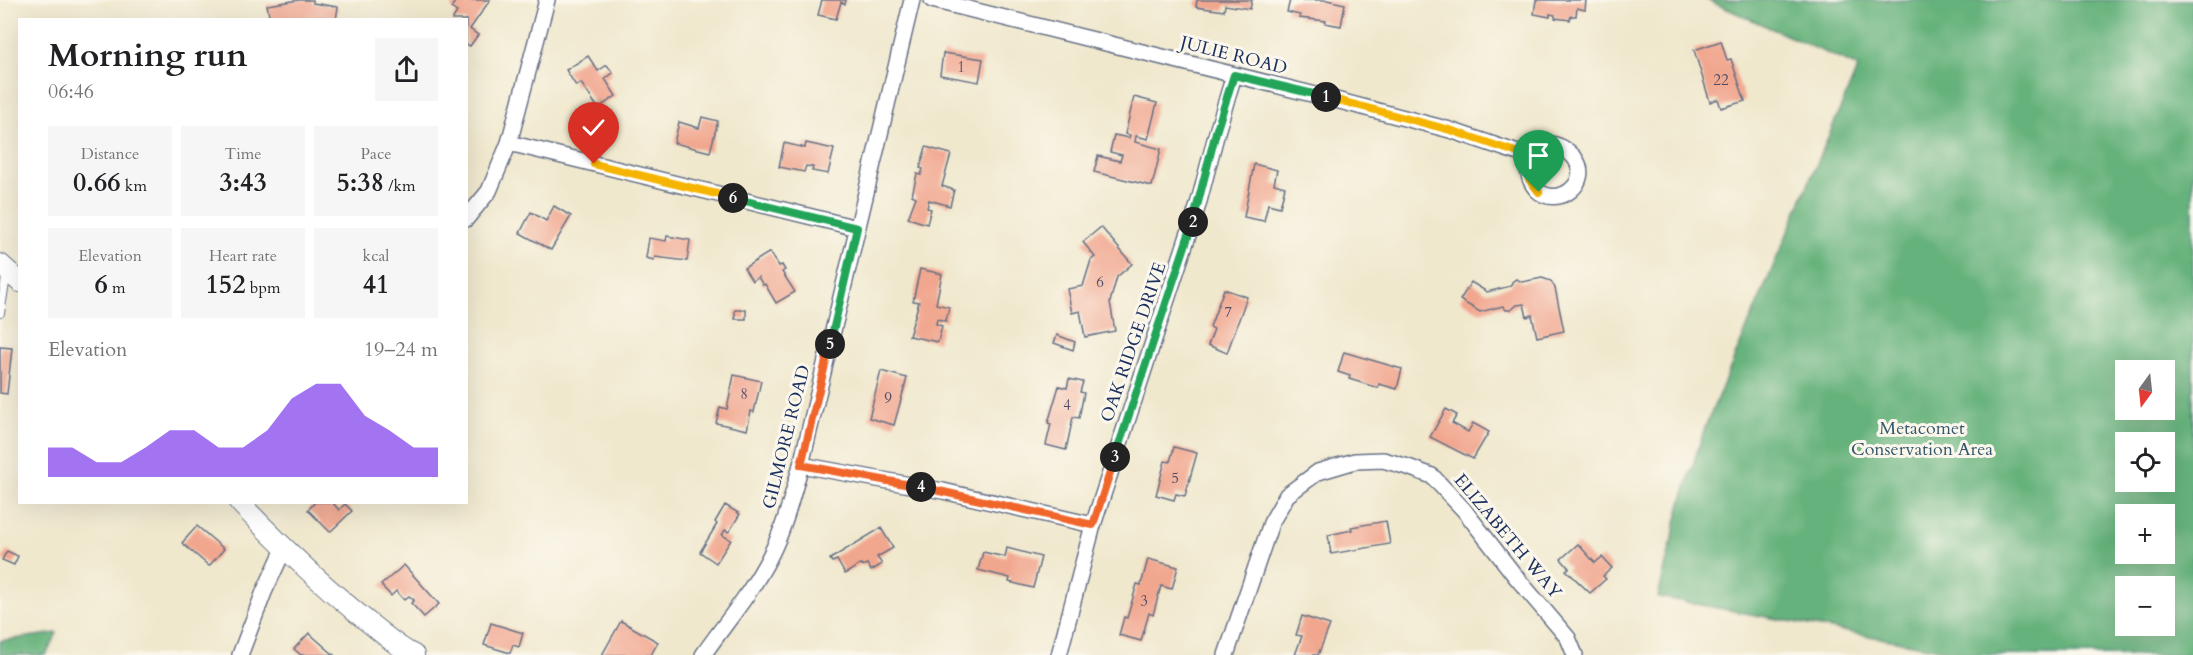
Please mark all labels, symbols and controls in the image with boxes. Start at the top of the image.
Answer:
street label: JULIE ROAD [1175,29,1290,81]
text: Morning run [48,33,248,78]
button: share [375,38,438,101]
house number: 1 [957,57,965,77]
house number: 22 [1713,70,1729,90]
text: 06:46 [48,78,94,105]
pin: 1 [1311,82,1341,112]
text: 1 [1322,86,1330,108]
pin [568,102,619,164]
icon: check [577,111,610,144]
pin [1513,130,1564,192]
icon: arrive [1522,139,1555,172]
text: Distance [81,143,139,165]
text: Time [224,143,262,165]
text: Pace [361,143,391,165]
text: 0.66 [73,165,121,200]
text: 3:43 [219,165,267,200]
text: 5:38 [336,165,384,200]
text: km [121,175,147,197]
text: /km [384,175,416,197]
pin: 6 [718,183,748,213]
text: 6 [729,187,737,209]
pin: 2 [1178,207,1208,237]
text: 2 [1189,211,1197,233]
text: Elevation [78,245,142,267]
text: Heart rate [209,245,277,267]
text: kcal [363,245,389,267]
street label: OAK RIDGE DRIVE [1094,259,1173,425]
text: 6 [94,267,108,302]
text: 152 [206,267,246,302]
text: 41 [363,267,389,302]
house number: 6 [1096,272,1104,292]
text: m [108,277,126,299]
text: bpm [246,277,280,299]
house number: 7 [1224,302,1232,322]
pin: 5 [815,329,845,359]
text: 5 [826,333,834,355]
text: Elevation [48,336,127,363]
text: 19–24 m [364,336,438,363]
north arrow [2115,360,2175,420]
map controls [2115,360,2175,636]
street label: GILMORE ROAD [756,362,816,512]
house number: 8 [740,384,748,404]
house number: 9 [884,388,892,408]
house number: 4 [1063,395,1071,415]
park label: Metacomet Conservation Area [1851,416,1993,462]
button: locate [2115,432,2175,492]
pin: 3 [1100,442,1130,472]
text: 3 [1111,446,1119,468]
house number: 5 [1171,468,1179,488]
street label: ELIZABETH WAY [1448,468,1568,605]
pin: 4 [906,472,936,502]
text: 4 [917,476,925,498]
button: + [2115,504,2175,564]
button: − [2115,576,2175,636]
house number: 3 [1140,591,1148,611]

